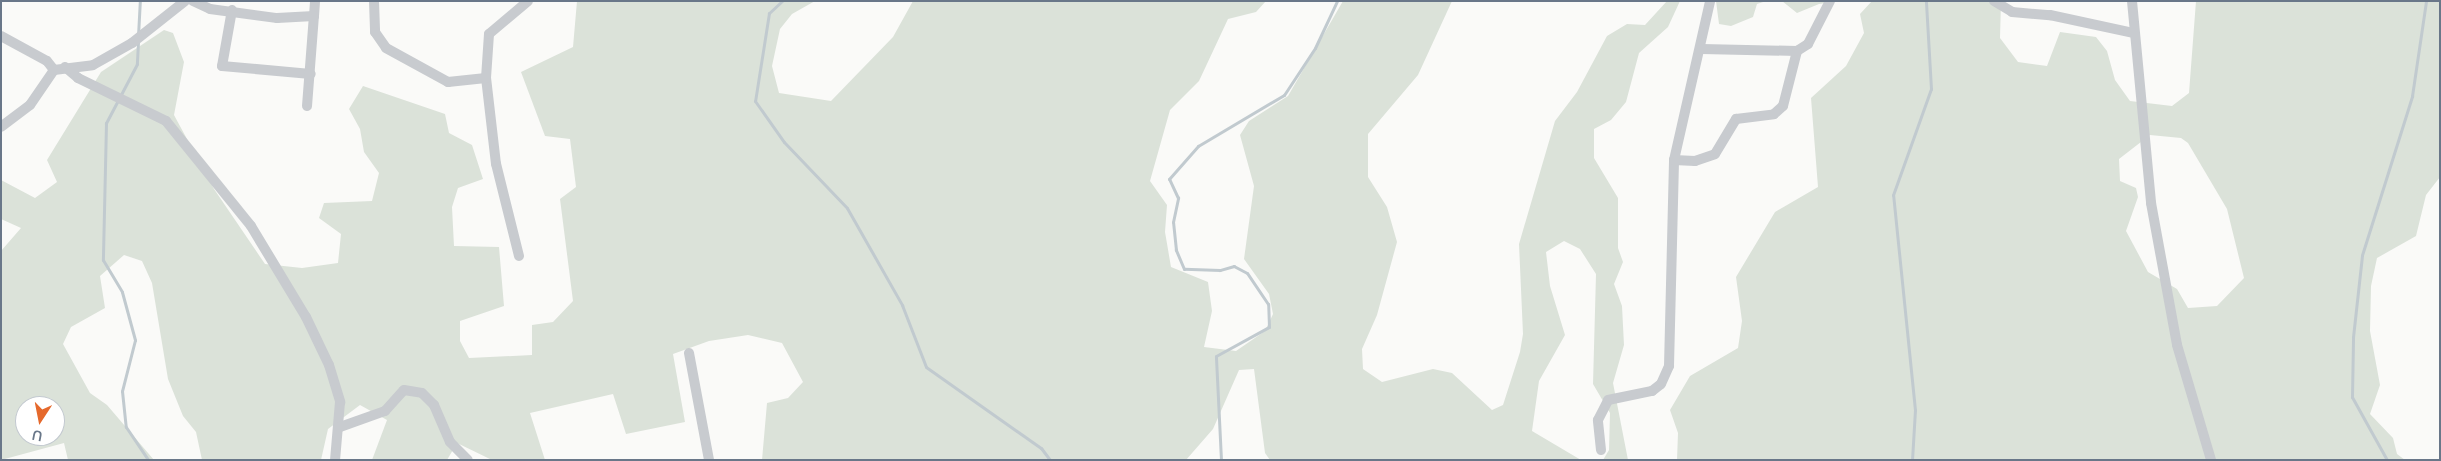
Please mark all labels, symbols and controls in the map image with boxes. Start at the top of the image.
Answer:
north arrow [15,396,65,446]
text: U [30,425,44,446]

